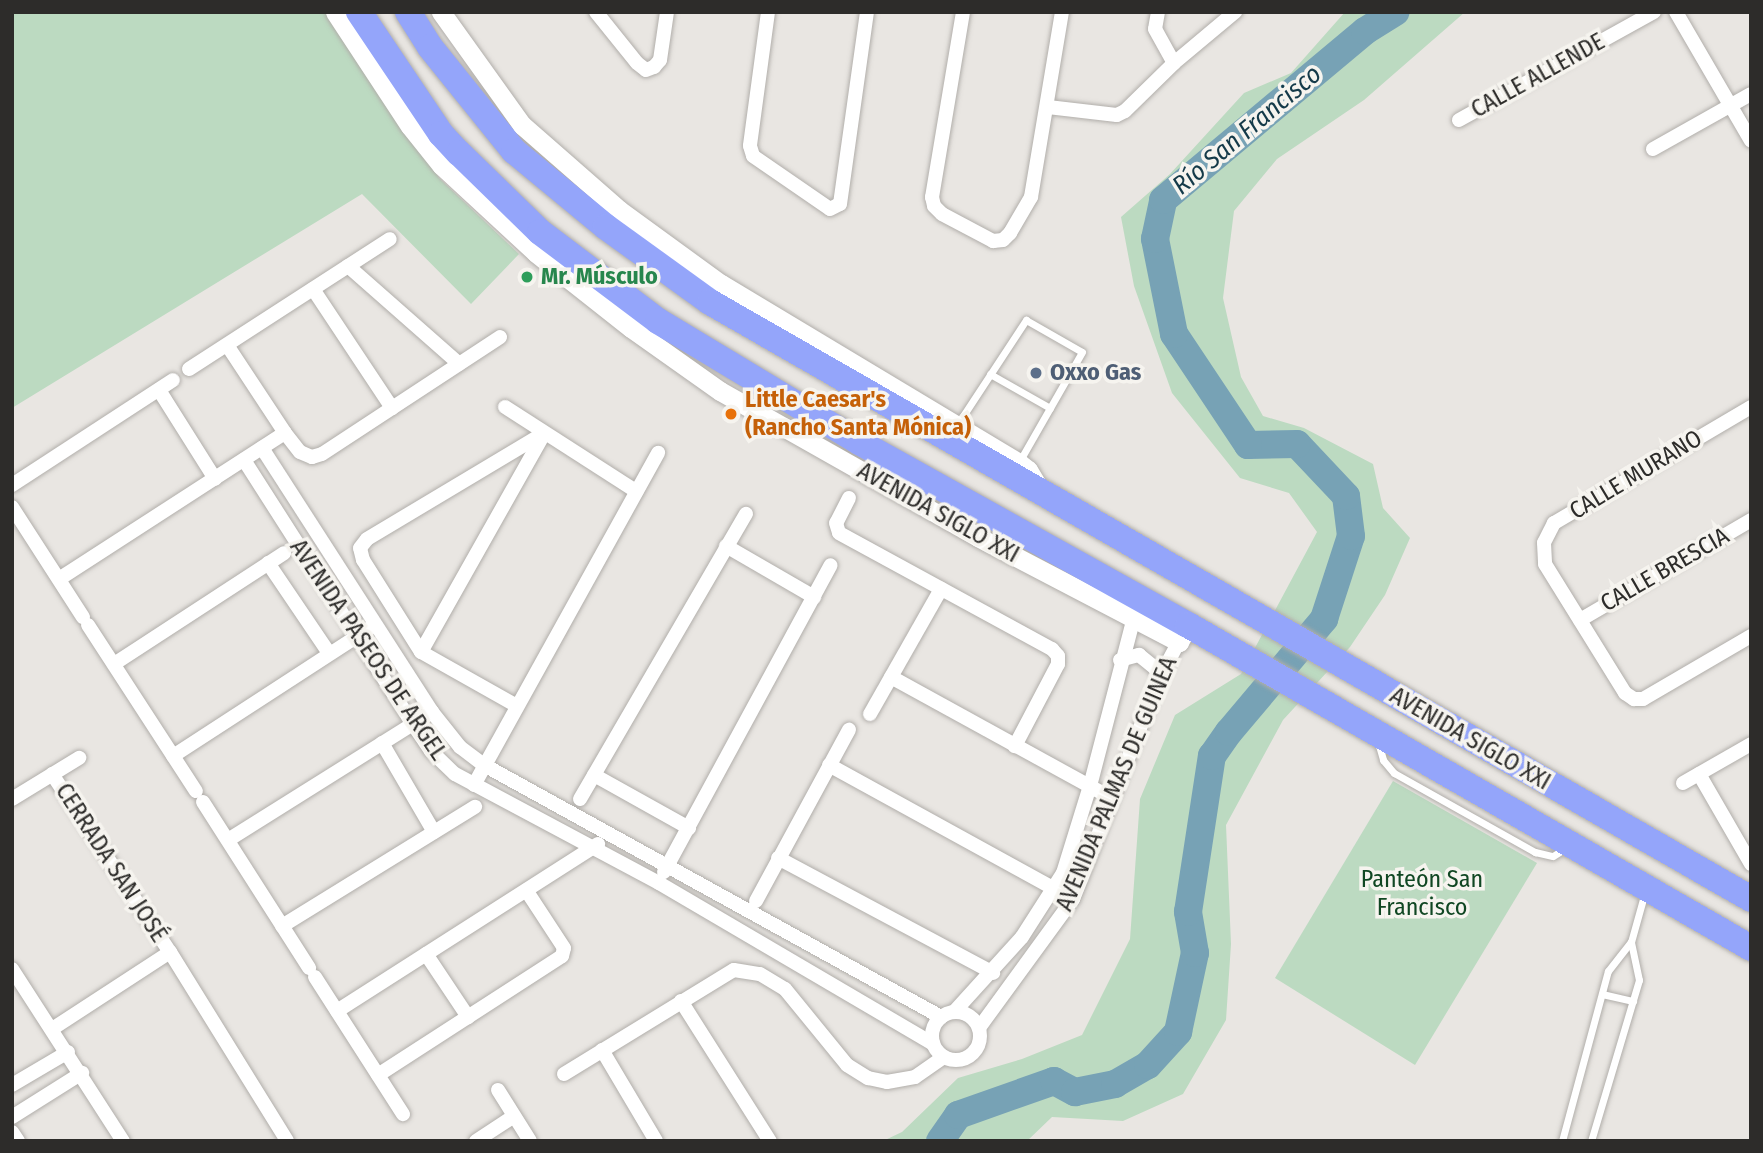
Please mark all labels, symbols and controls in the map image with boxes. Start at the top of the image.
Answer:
street label: CALLE ALLENDE [1466,28,1610,124]
water label: Río San Francisco [1166,59,1328,201]
place label: Mr. Músculo [541,263,658,291]
marker: Mr. Músculo [519,269,535,285]
place label: Oxxo Gas [1050,359,1141,387]
marker: Oxxo Gas [1028,365,1044,381]
place label: Little Caesar's (Rancho Santa Mónica) [745,386,971,442]
marker: Little Caesar's (Rancho Santa Mónica) [723,406,739,422]
street label: CALLE MURANO [1565,424,1707,526]
street label: AVENIDA SIGLO XXI [852,457,1024,569]
street label: CALLE BRESCIA [1596,522,1734,618]
street label: AVENIDA PASEOS DE ARGEL [283,534,453,766]
street label: AVENIDA PALMAS DE GUINEA [1050,653,1184,915]
street label: AVENIDA SIGLO XXI [1385,681,1555,797]
street label: CERRADA SAN JOSÉ [49,778,173,948]
park label: Panteón San Francisco [1361,866,1483,922]

